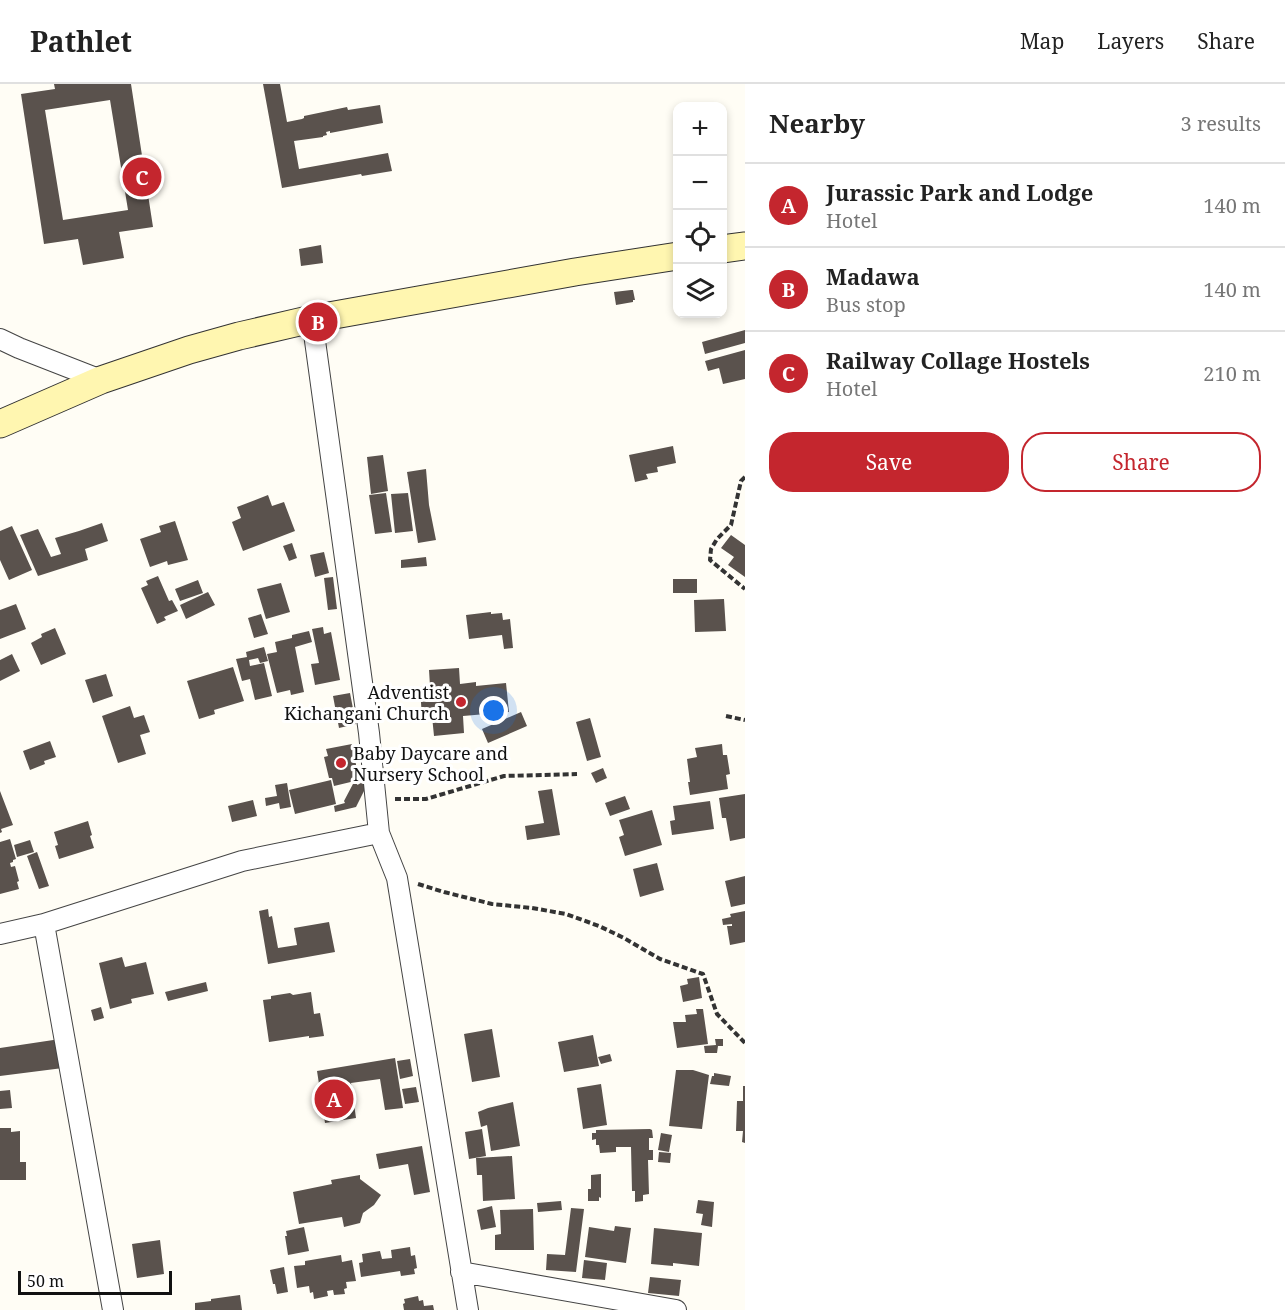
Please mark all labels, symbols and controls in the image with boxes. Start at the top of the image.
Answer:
text: Pathlet [30,22,132,60]
text: Map [1020,27,1064,55]
text: Layers [1097,27,1164,55]
text: Share [1197,27,1255,55]
map controls [673,102,727,318]
button: + [673,102,727,156]
text: Nearby [769,105,865,141]
text: 3 results [1181,110,1261,137]
pin: C [122,154,162,200]
button: − [673,156,727,210]
text: Jurassic Park and Lodge [826,177,1093,207]
text: A [781,192,796,219]
text: 140 m [1203,192,1261,219]
text: Hotel [826,207,877,234]
button: locate [673,210,727,264]
text: Madawa [826,261,920,291]
button: layers [673,264,727,318]
text: B [782,276,795,303]
text: 140 m [1203,276,1261,303]
text: Bus stop [826,291,906,318]
pin: B [298,300,338,344]
text: Railway Collage Hostels [826,345,1090,375]
text: C [782,360,795,387]
text: 210 m [1203,360,1261,387]
text: Hotel [826,375,877,402]
button: Save [769,432,1009,492]
button: Share [1021,432,1261,492]
place label: Adventist Kichangani Church [284,680,449,725]
marker: Adventist Kichangani Church [454,695,468,709]
your location [479,696,508,725]
place label: Baby Daycare and Nursery School [353,741,508,786]
marker: Baby Daycare and Nursery School [334,756,348,770]
pin: A [314,1076,354,1122]
scale bar [18,1268,172,1296]
text: 50 m [27,1270,64,1292]

